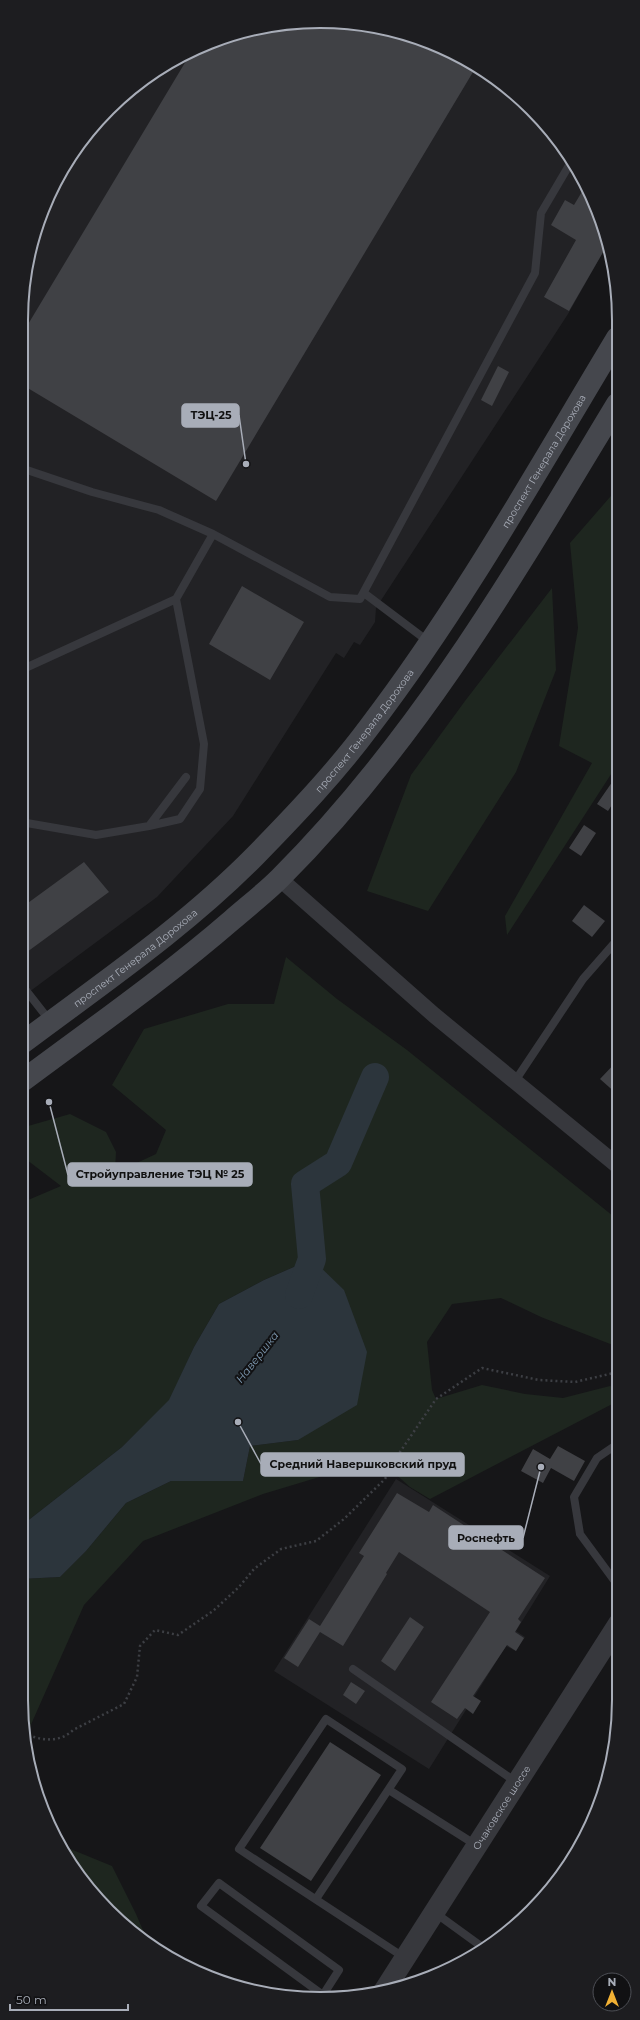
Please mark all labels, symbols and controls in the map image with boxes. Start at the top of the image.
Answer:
street label: проспект Генерала Дорохова [499,392,589,531]
callout: ТЭЦ-25 [182,404,239,427]
text: ТЭЦ-25 [191,408,232,422]
street label: проспект Генерала Дорохова [312,666,417,795]
street label: проспект Генерала Дорохова [71,906,200,1010]
callout: Стройуправление ТЭЦ № 25 [68,1163,252,1186]
text: Стройуправление ТЭЦ № 25 [76,1167,245,1181]
water label: Навершка [232,1328,282,1386]
callout: Средний Навершковский пруд [261,1453,464,1476]
text: Средний Навершковский пруд [270,1457,457,1471]
callout: Роснефть [449,1526,523,1549]
text: Роснефть [457,1531,515,1545]
street label: Очаковское шоссе [470,1763,534,1852]
north arrow [592,1972,632,2012]
text: N [608,1975,616,1989]
scale bar [10,1986,128,2012]
text: 50 m [16,1992,47,2007]

